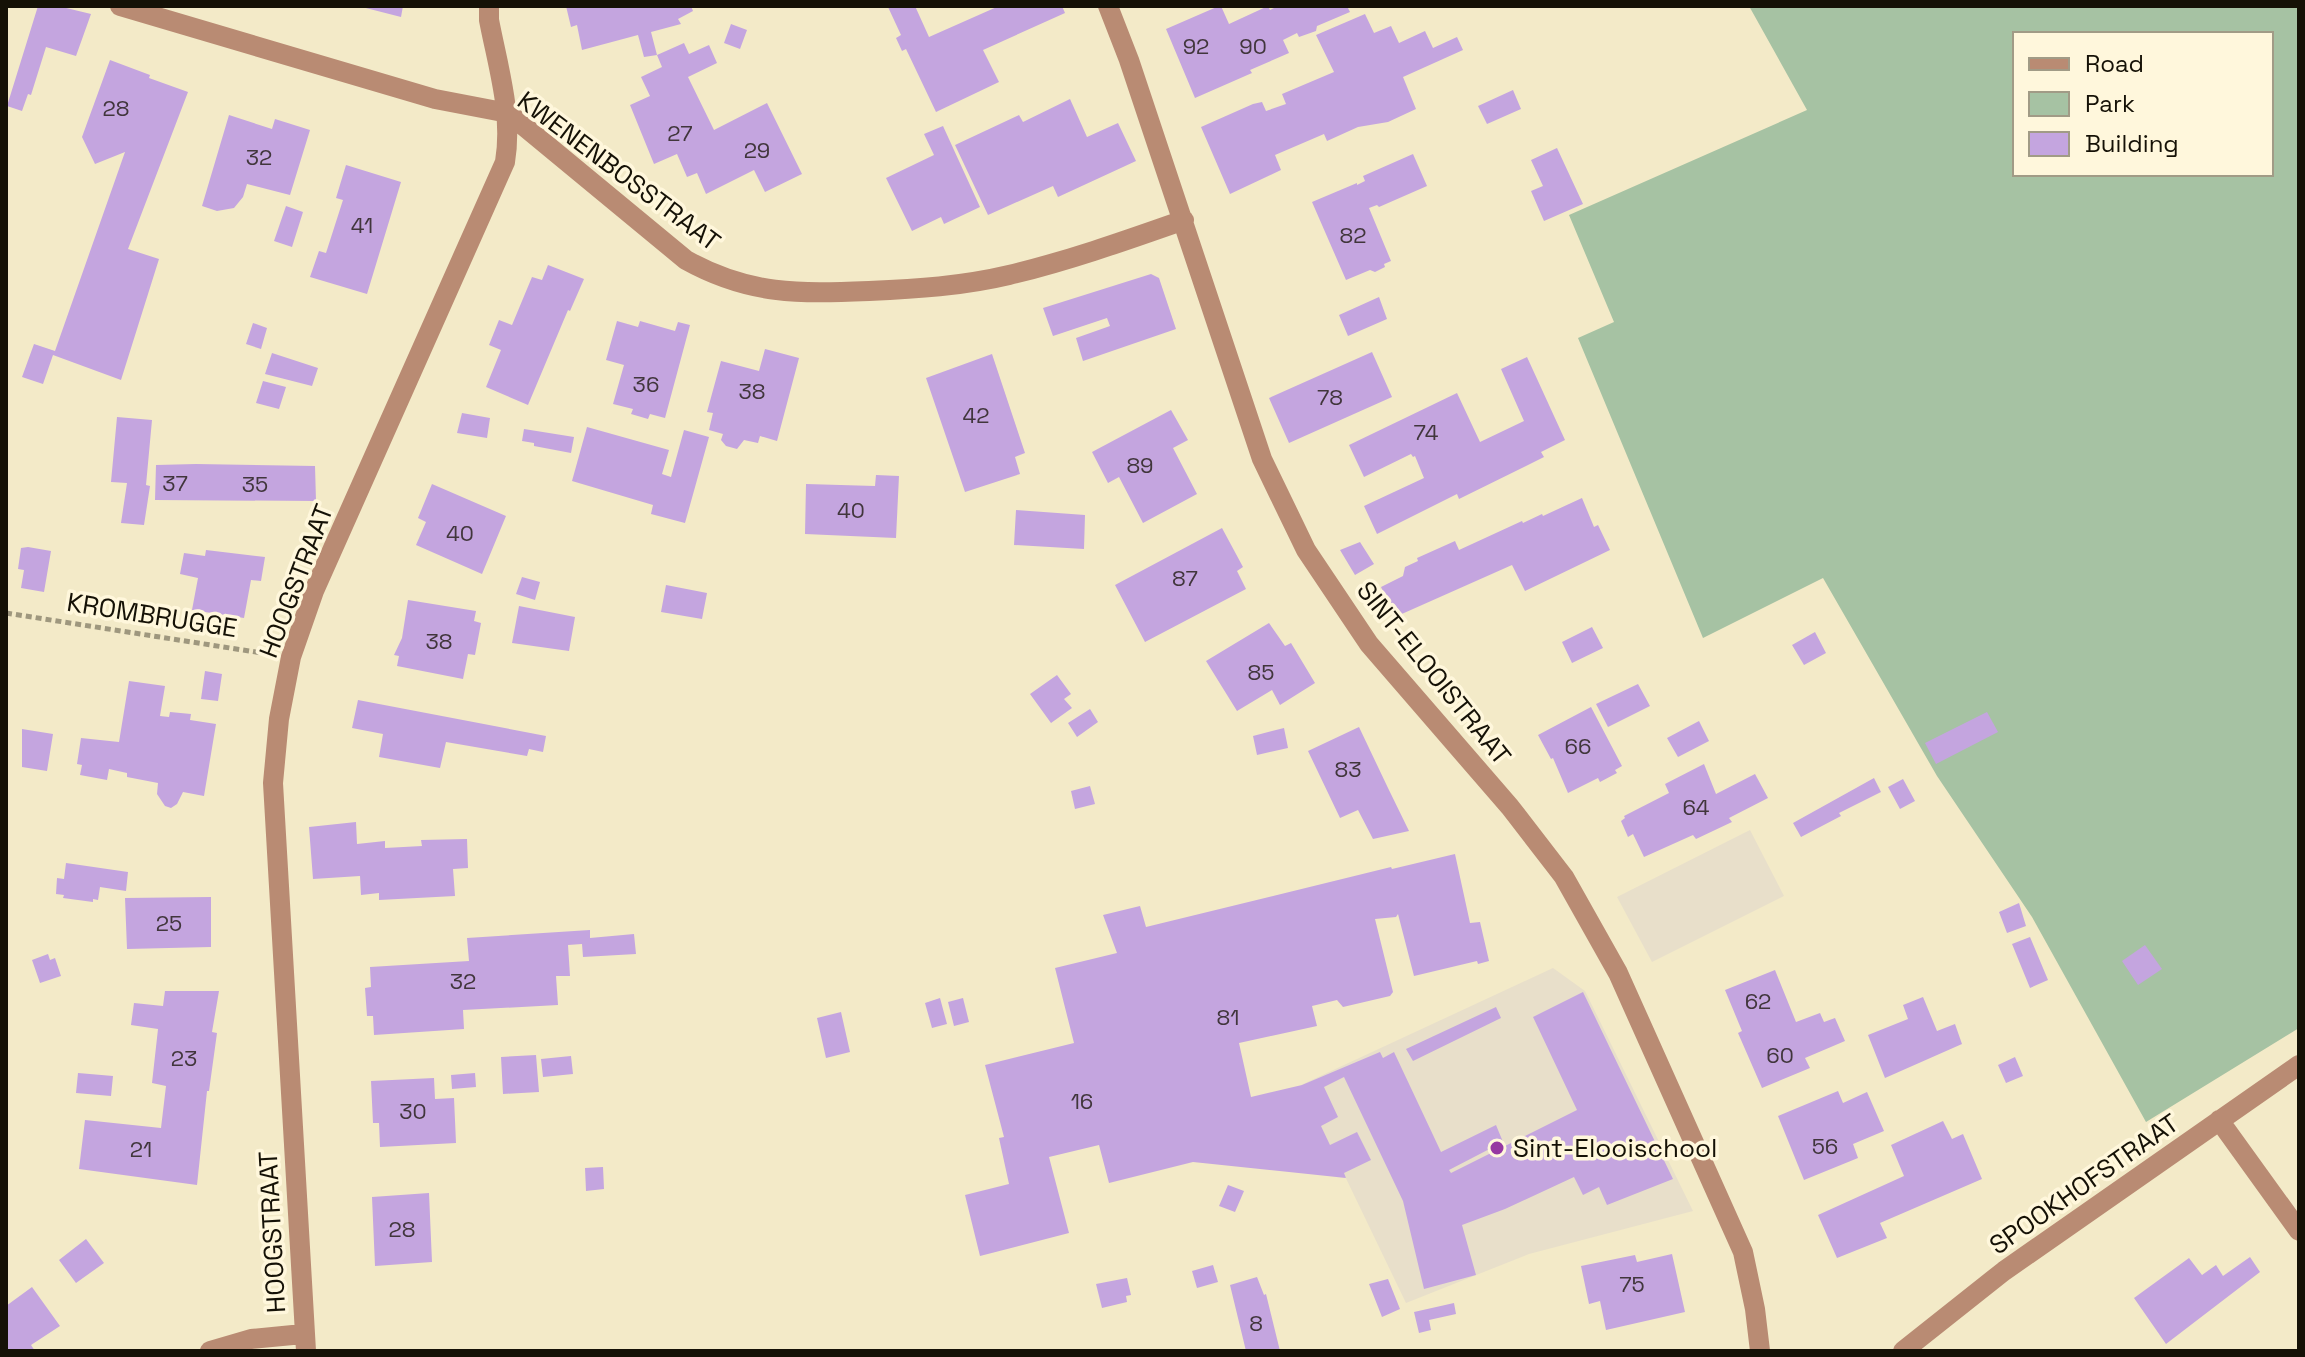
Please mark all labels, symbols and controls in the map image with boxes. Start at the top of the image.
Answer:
house number: 92 [1183,32,1209,60]
house number: 90 [1239,32,1267,60]
legend [2013,32,2273,176]
text: Road [2085,48,2144,79]
street label: KWENENBOSSTRAAT [511,83,727,259]
text: Park [2085,88,2135,119]
house number: 28 [103,94,129,122]
house number: 27 [667,119,693,147]
text: Building [2085,128,2179,159]
house number: 29 [744,136,770,164]
house number: 32 [246,143,272,171]
house number: 41 [351,211,373,239]
house number: 82 [1340,221,1366,249]
house number: 36 [633,370,659,398]
house number: 38 [739,377,766,405]
house number: 78 [1317,383,1343,411]
house number: 42 [962,401,990,429]
house number: 74 [1414,418,1439,446]
house number: 89 [1126,451,1154,479]
house number: 37 [162,469,188,497]
house number: 35 [242,470,268,498]
house number: 40 [837,496,865,524]
street label: HOOGSTRAAT [251,499,341,663]
house number: 40 [446,519,474,547]
house number: 87 [1172,564,1198,592]
street label: SINT-ELOOISTRAAT [1349,574,1519,772]
street label: KROMBRUGGE [64,585,240,645]
house number: 38 [426,627,453,655]
house number: 85 [1248,658,1274,686]
house number: 66 [1565,732,1591,760]
house number: 83 [1335,755,1362,783]
house number: 64 [1682,793,1710,821]
house number: 25 [156,909,182,937]
house number: 32 [450,967,476,995]
house number: 62 [1745,987,1771,1015]
house number: 81 [1217,1003,1239,1031]
house number: 60 [1766,1041,1794,1069]
house number: 23 [171,1044,197,1072]
house number: 16 [1071,1087,1093,1115]
house number: 30 [399,1097,427,1125]
street label: SPOOKHOFSTRAAT [1983,1106,2185,1262]
place label: Sint-Elooischool [1513,1131,1717,1165]
house number: 56 [1812,1132,1838,1160]
house number: 21 [130,1135,152,1163]
marker: Sint-Elooischool [1488,1139,1506,1157]
street label: HOOGSTRAAT [251,1150,293,1314]
house number: 28 [389,1215,415,1243]
house number: 75 [1619,1270,1645,1298]
house number: 8 [1249,1309,1263,1337]

